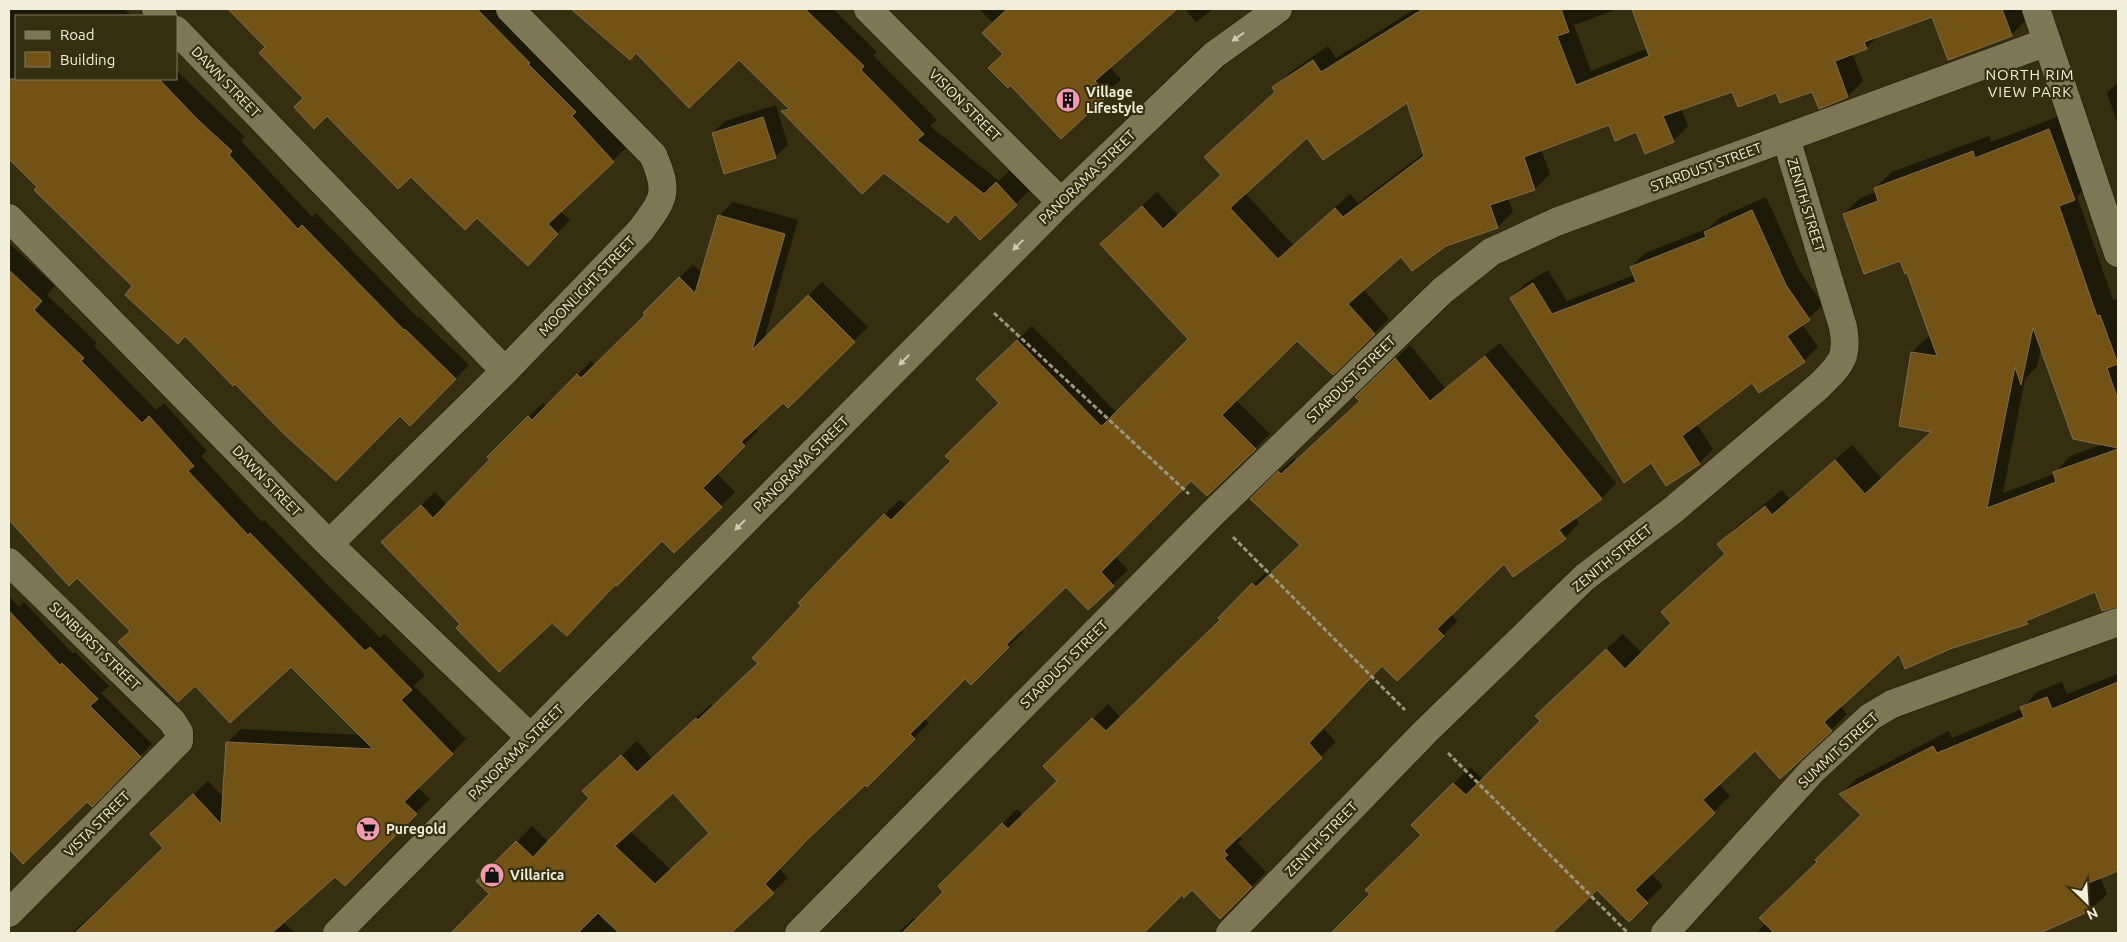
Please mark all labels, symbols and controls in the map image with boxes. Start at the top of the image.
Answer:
legend [15,15,178,80]
text: Road [60,26,95,43]
one-way arrow [1232,32,1245,43]
street label: DAWN STREET [188,43,264,121]
text: Building [60,51,115,68]
street label: VISION STREET [926,66,1004,144]
district label: NORTH RIM VIEW PARK [1985,66,2075,100]
place label: Village Lifestyle [1086,84,1144,116]
building icon: Village Lifestyle [1055,87,1081,113]
street label: PANORAMA STREET [1035,127,1139,227]
street label: STARDUST STREET [1648,139,1764,195]
street label: ZENITH STREET [1784,156,1828,254]
street label: MOONLIGHT STREET [535,233,639,339]
one-way arrow [1013,239,1025,251]
street label: STARDUST STREET [1303,332,1399,425]
one-way arrow [898,354,910,366]
street label: PANORAMA STREET [750,413,852,515]
street label: DAWN STREET [229,442,305,520]
one-way arrow [734,519,746,531]
street label: ZENITH STREET [1569,521,1655,595]
street label: SUNBURST STREET [46,599,144,693]
street label: STARDUST STREET [1017,617,1111,711]
street label: PANORAMA STREET [465,701,567,803]
street label: SUMMIT STREET [1795,709,1881,791]
street label: VISTA STREET [61,788,133,860]
street label: ZENITH STREET [1281,798,1361,880]
supermarket icon: Puregold [355,816,381,842]
place label: Puregold [386,821,446,837]
shop icon: Villarica [479,862,505,888]
place label: Villarica [510,867,564,883]
north arrow [2062,877,2112,927]
text: N [2084,904,2101,923]

